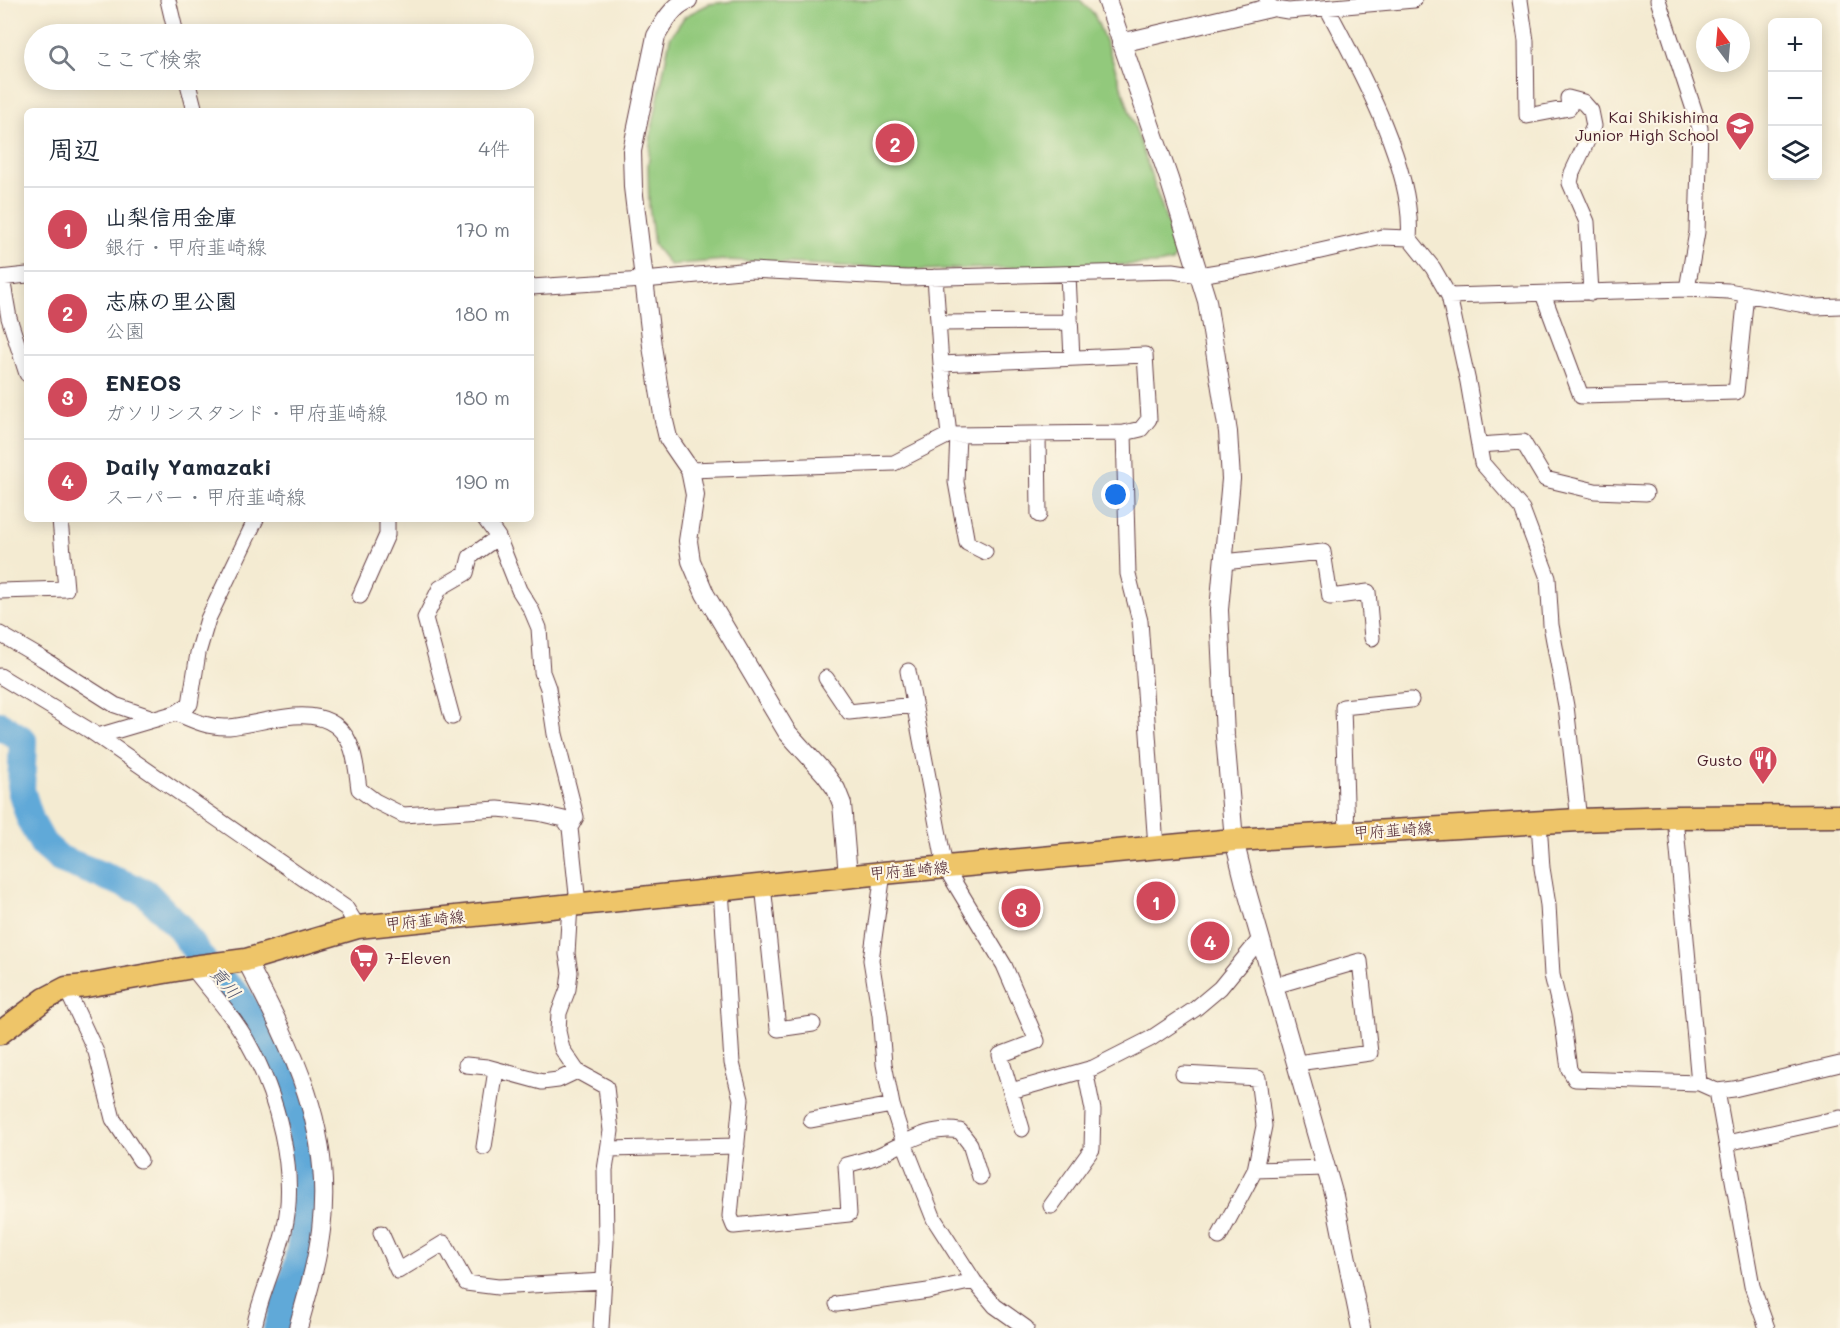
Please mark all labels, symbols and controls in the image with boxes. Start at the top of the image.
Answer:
north arrow [1696,18,1750,72]
map controls [1768,18,1822,180]
button: + [1768,18,1822,72]
search box [24,24,534,90]
icon: search [45,41,78,74]
text: ここで検索 [93,44,203,73]
button: − [1768,72,1822,126]
place label: Kai Shikishima Junior High School [1575,106,1719,145]
school or university icon: Kai Shikishima Junior High School [1724,110,1756,152]
pin: 2 [876,120,914,166]
button: layers [1768,126,1822,180]
text: 周辺 [48,132,100,166]
text: 4件 [478,135,510,161]
text: 山梨信用金庫 [105,202,237,231]
text: 1 [63,216,72,242]
text: 170 m [455,216,510,242]
text: 銀行 · 甲府韮崎線 [105,233,267,259]
text: 志麻の里公園 [105,286,237,315]
text: 2 [62,300,73,326]
text: 180 m [454,300,510,326]
text: 公園 [105,317,145,343]
text: ENEOS [105,368,182,397]
text: 3 [62,384,74,410]
text: 180 m [454,384,510,410]
text: ガソリンスタンド · 甲府韮崎線 [105,399,387,425]
text: Daily Yamazaki [105,452,272,481]
text: 4 [61,468,74,494]
text: 190 m [455,468,510,494]
your location [1101,480,1130,509]
text: スーパー · 甲府韮崎線 [105,483,306,509]
restaurant icon: Gusto [1747,744,1779,786]
place label: Gusto [1697,749,1742,770]
street label: 甲府韮崎線 [1352,816,1434,843]
street label: 甲府韮崎線 [868,856,950,883]
pin: 1 [1136,878,1176,924]
pin: 3 [1002,886,1040,930]
street label: 甲府韮崎線 [384,905,466,934]
pin: 4 [1190,918,1230,964]
supermarket icon: 7-Eleven [348,942,380,984]
place label: 7-Eleven [385,947,451,968]
water label: 貢川 [205,961,247,1004]

